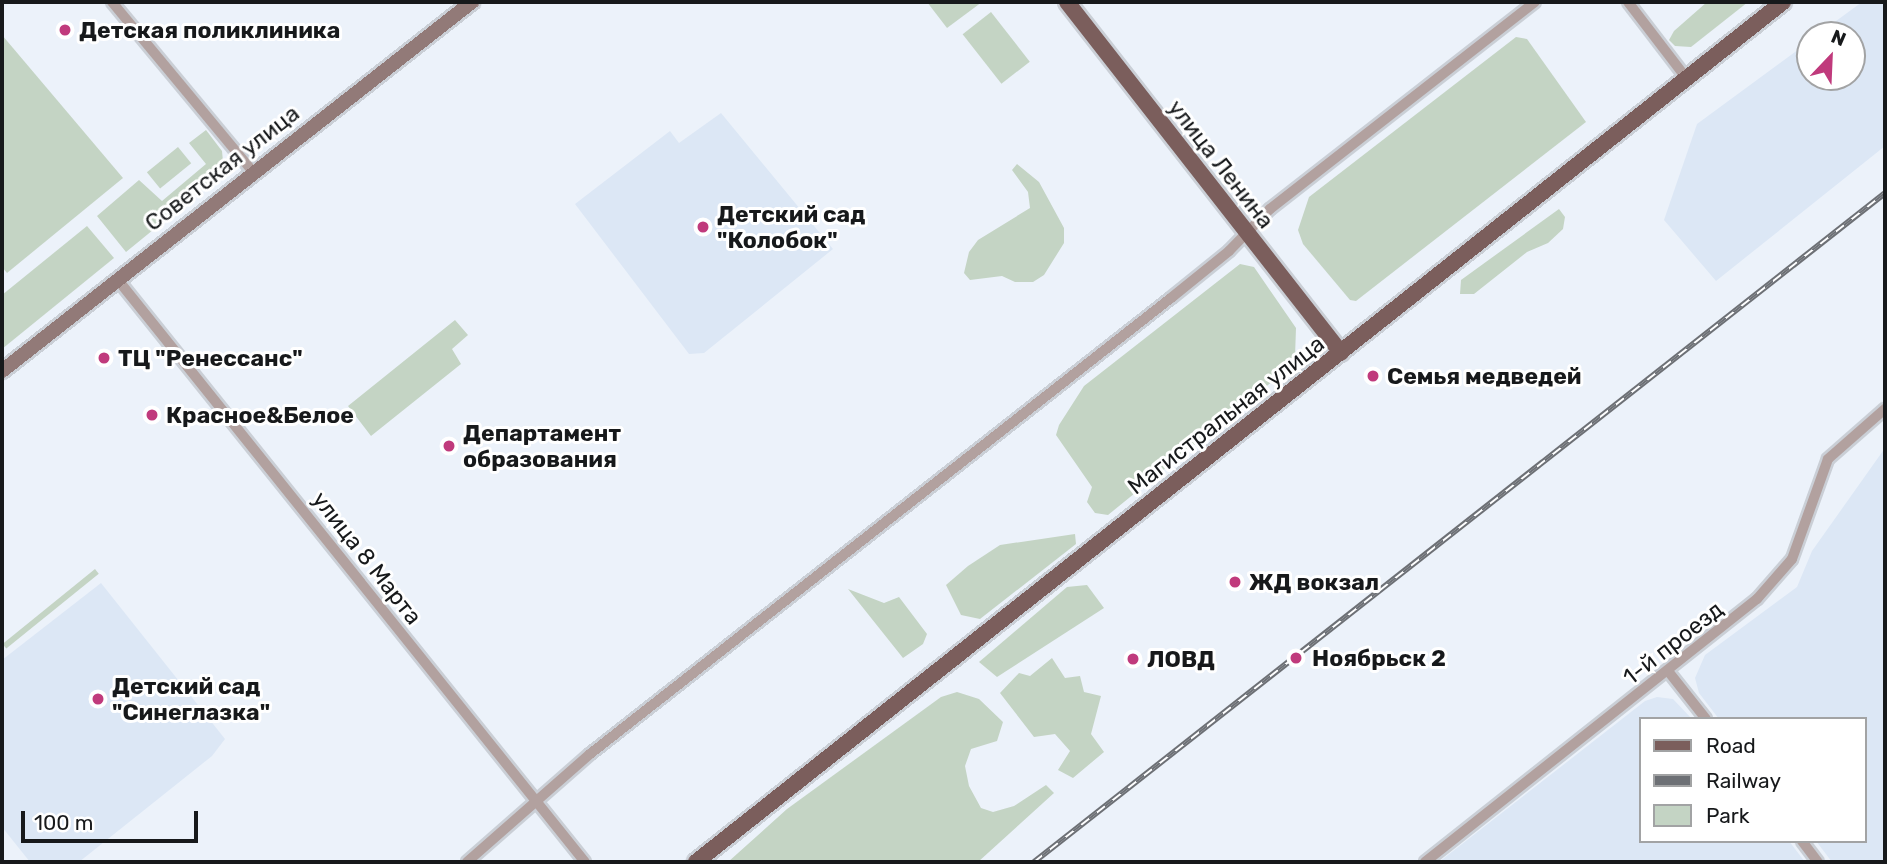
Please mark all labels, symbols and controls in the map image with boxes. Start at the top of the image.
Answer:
place label: Детская поликлиника [79,16,340,44]
north arrow [1796,21,1866,91]
marker: Детская поликлиника [57,22,73,38]
text: N [1828,25,1849,51]
street label: улица Ленина [1162,94,1280,234]
street label: Советская улица [139,99,305,237]
place label: Детский сад "Колобок" [717,200,865,254]
marker: Детский сад "Колобок" [695,219,711,235]
street label: Магистральная улица [1122,330,1330,500]
place label: ТЦ "Ренессанс" [118,344,303,372]
marker: ТЦ "Ренессанс" [96,350,112,366]
place label: Семья медведей [1387,362,1582,390]
marker: Семья медведей [1365,368,1381,384]
place label: Красное&Белое [166,401,354,429]
marker: Красное&Белое [144,407,160,423]
place label: Департамент образования [463,419,621,473]
marker: Департамент образования [441,438,457,454]
street label: улица 8 Марта [307,486,427,630]
place label: ЖД вокзал [1249,568,1379,596]
marker: ЖД вокзал [1227,574,1243,590]
street label: 1-й проезд [1617,595,1729,691]
place label: Ноябрьск 2 [1312,644,1446,672]
place label: ЛОВД [1147,645,1215,673]
marker: Ноябрьск 2 [1286,648,1306,668]
marker: ЛОВД [1125,651,1141,667]
place label: Детский сад "Синеглазка" [112,672,270,726]
marker: Детский сад "Синеглазка" [90,691,106,707]
legend [1638,717,1866,843]
text: Road [1706,733,1756,758]
text: Railway [1706,768,1781,793]
scale bar [24,798,201,842]
text: Park [1706,803,1750,828]
text: 100 m [34,810,93,835]

